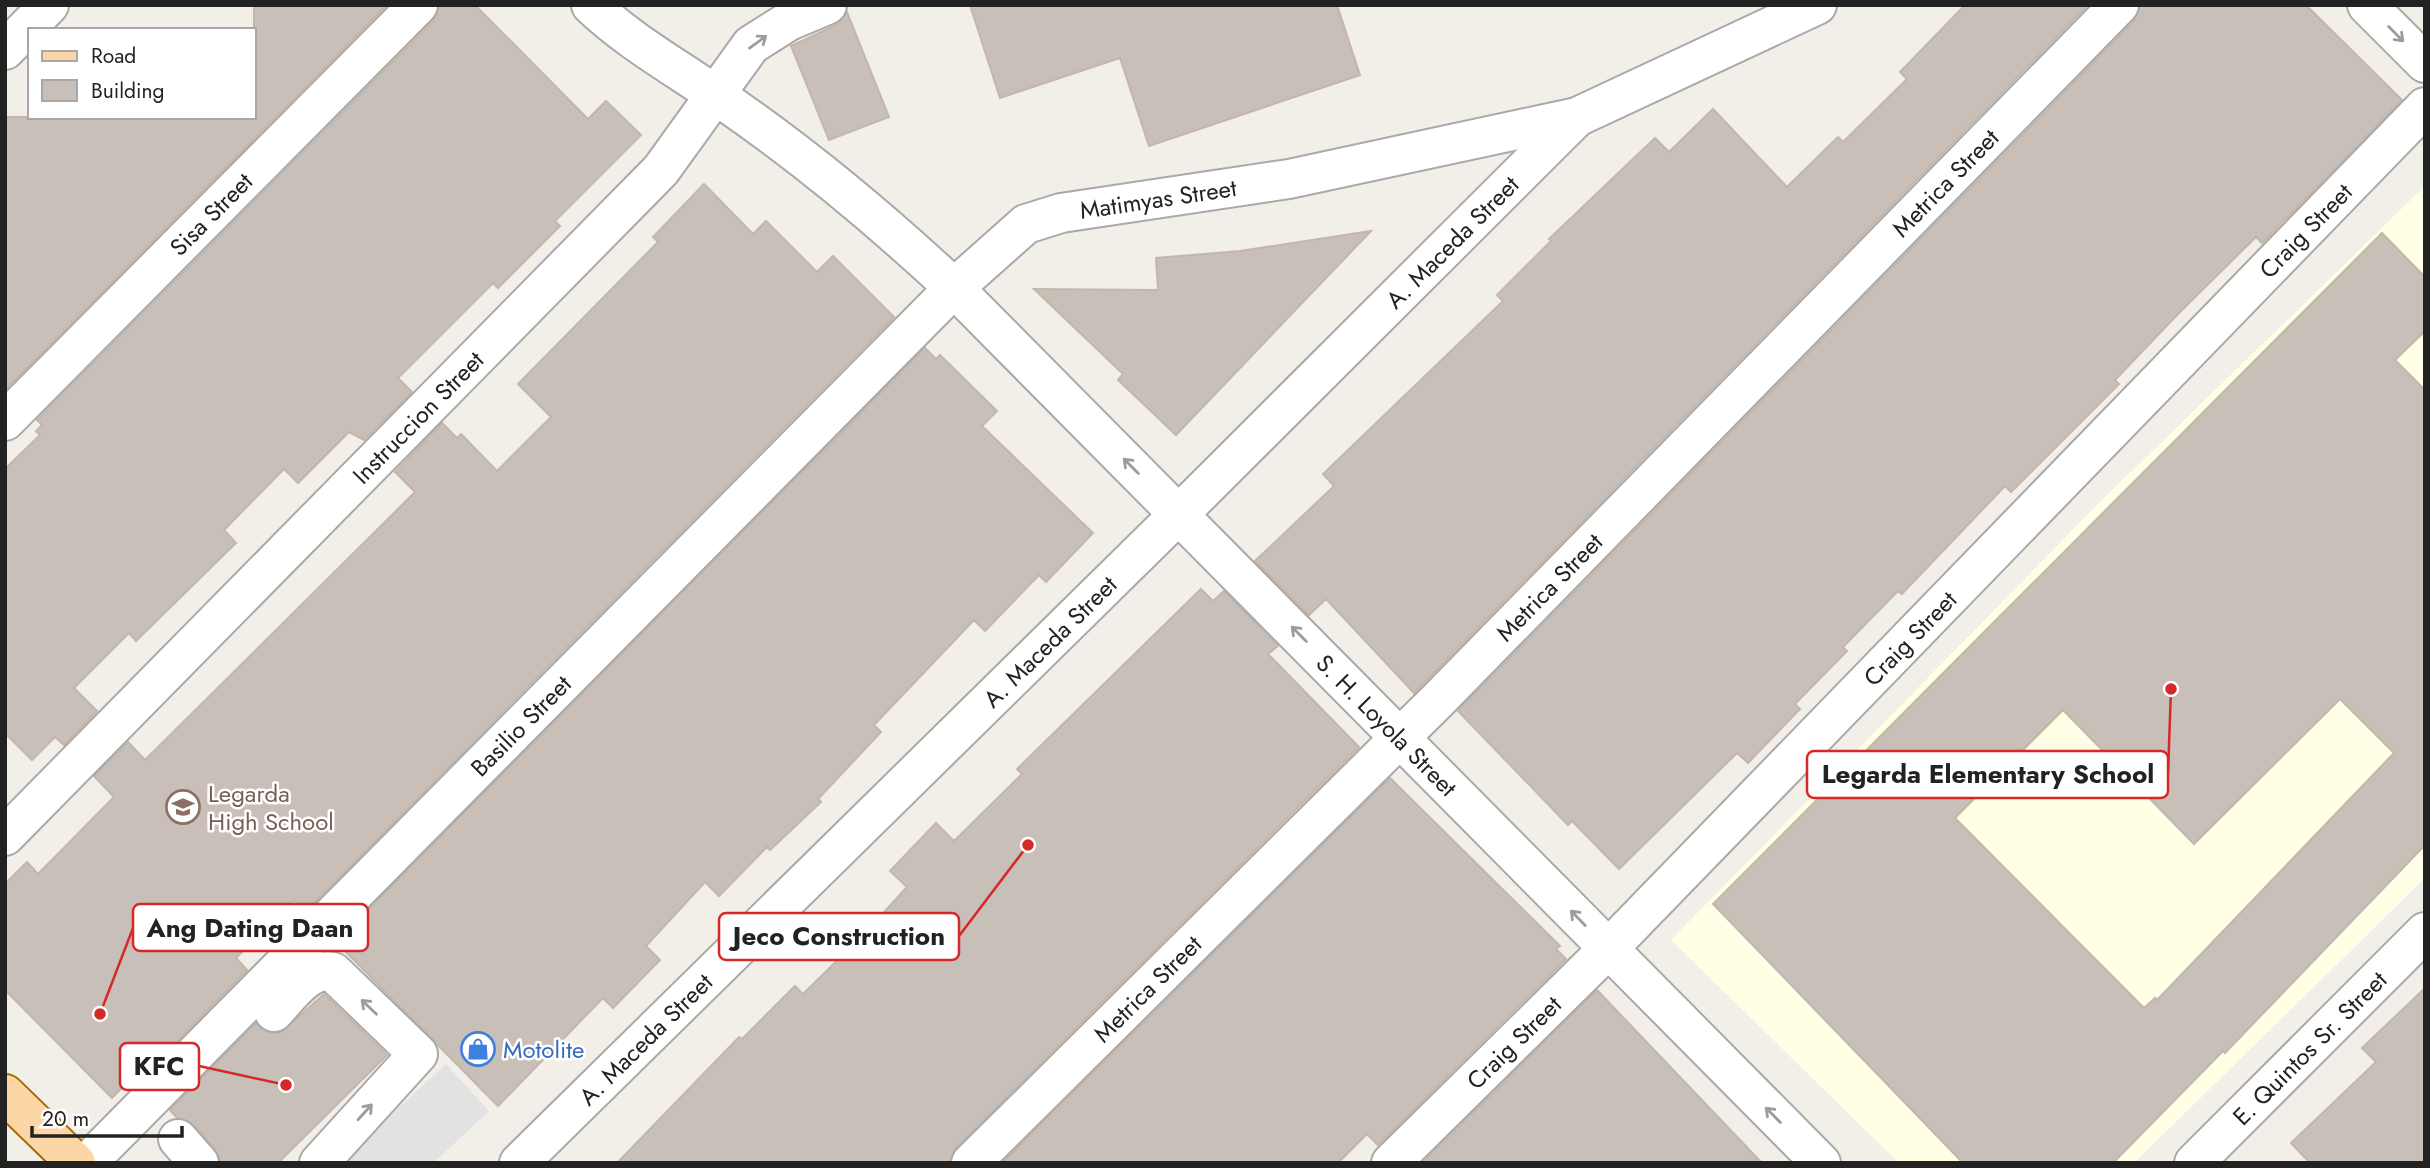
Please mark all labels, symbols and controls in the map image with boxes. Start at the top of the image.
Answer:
one-way arrow [2387,25,2404,42]
legend [28,28,256,119]
one-way arrow [748,35,767,49]
text: Road [91,41,136,71]
text: Building [91,76,164,106]
street label: Metrica Street [1884,120,2007,245]
street label: Sisa Street [161,164,260,263]
street label: A. Maceda Street [1377,167,1527,316]
street label: Matimyas Street [1077,170,1239,227]
street label: Craig Street [2251,175,2360,286]
street label: Instruccion Street [344,343,491,491]
one-way arrow [1123,457,1140,474]
street label: Metrica Street [1487,525,1610,649]
street label: A. Maceda Street [975,567,1125,715]
street label: Craig Street [1855,582,1964,694]
one-way arrow [1290,625,1307,642]
street label: S. H. Loyola Street [1308,646,1466,804]
street label: Basilio Street [462,667,579,784]
callout: Legarda Elementary School [1807,751,2168,798]
text: Legarda Elementary School [1822,755,2154,793]
place label: Legarda High School [208,776,334,839]
school or university icon: Legarda High School [164,788,202,826]
callout: Ang Dating Daan [133,904,368,951]
text: Ang Dating Daan [146,909,353,947]
one-way arrow [1570,910,1587,927]
callout: Jeco Construction [719,913,959,960]
text: Jeco Construction [728,917,945,955]
street label: Metrica Street [1085,927,1209,1050]
street label: E. Quintos Sr. Street [2224,963,2394,1133]
street label: A. Maceda Street [570,965,720,1113]
street label: Craig Street [1458,987,1569,1097]
one-way arrow [361,998,378,1015]
shop icon: Motolite [459,1030,497,1068]
place label: Motolite [503,1032,584,1067]
callout: KFC [120,1043,199,1090]
text: KFC [134,1047,184,1085]
scale bar [32,1094,182,1138]
one-way arrow [357,1103,373,1121]
text: 20 m [42,1104,89,1134]
one-way arrow [1765,1106,1782,1123]

